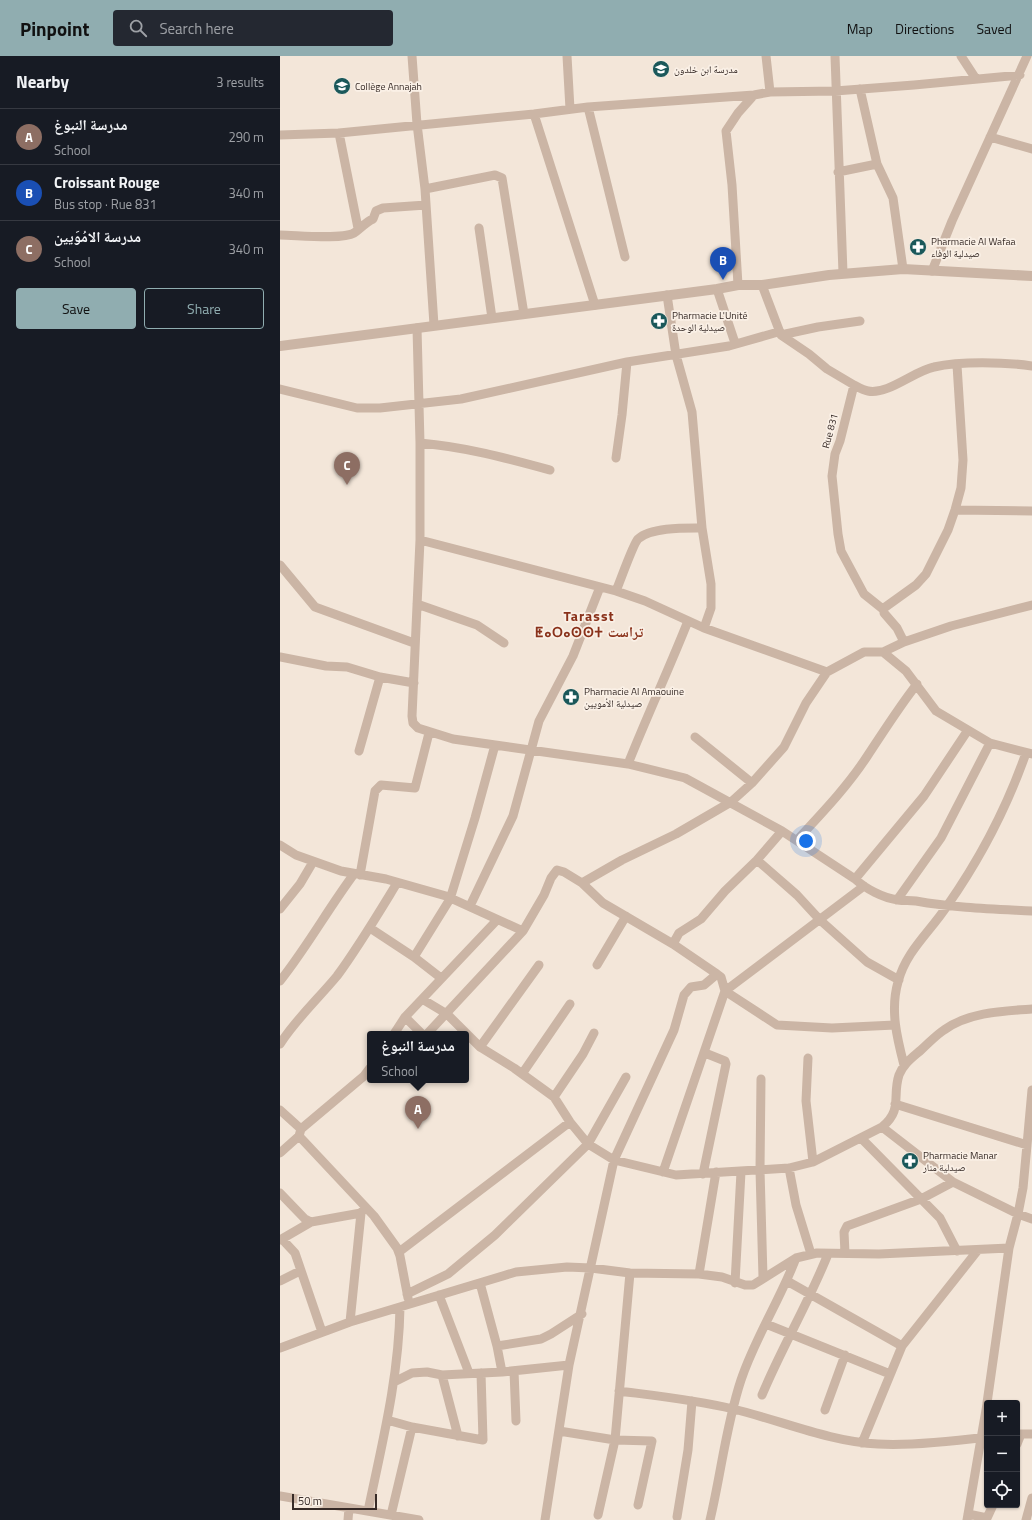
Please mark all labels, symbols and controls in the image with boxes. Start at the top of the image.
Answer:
search box [113,10,393,46]
text: Pinpoint [20,14,89,43]
icon: search [127,17,149,39]
text: Search here [159,17,234,40]
text: Map [847,18,873,39]
text: Directions [895,18,954,39]
text: Saved [976,18,1012,39]
school or university icon: مدرسة ابن خلدون [651,59,671,79]
place label: مدرسة ابن خلدون [674,62,738,77]
text: Nearby [16,69,69,95]
text: 3 results [216,72,264,92]
school or university icon: Collège Annajah [332,76,352,96]
place label: Collège Annajah [355,79,422,94]
text: مدرسة النبوغ [54,113,127,136]
text: A [25,127,33,147]
text: 290 m [228,127,264,147]
text: School [54,140,90,160]
text: Croissant Rouge [54,171,160,194]
text: B [25,183,33,203]
text: 340 m [228,183,264,203]
text: Bus stop · Rue 831 [54,194,157,214]
text: مدرسة الامُوَيين [54,225,141,248]
place label: Pharmacie Al Wafaa صيدلية الوفاء [931,234,1015,261]
pharmacy icon: Pharmacie Al Wafaa صيدلية الوفاء [908,237,928,257]
text: C [25,239,33,259]
text: 340 m [228,239,264,259]
pin: B [710,247,736,280]
text: School [54,252,90,272]
button: Save [16,288,136,329]
button: Share [144,288,264,329]
place label: Pharmacie L'Unité صيدلية الوحدة [672,308,747,335]
pharmacy icon: Pharmacie L'Unité صيدلية الوحدة [649,311,669,331]
street label: Rue 831 [818,412,842,450]
pin: C [334,452,360,485]
district label: Tarasst ⵟⴰⵔⴰⵙⵙⵜ تراست [535,605,643,642]
place label: Pharmacie Al Amaouine صيدلية الأمويين [584,684,684,711]
pharmacy icon: Pharmacie Al Amaouine صيدلية الأمويين [561,687,581,707]
your location [796,831,816,851]
popup [367,1031,469,1083]
text: مدرسة النبوغ [381,1034,455,1057]
text: School [381,1061,418,1081]
pin: A [405,1096,431,1129]
place label: Pharmacie Manar صيدلية منار [922,1148,998,1175]
pharmacy icon: Pharmacie Manar صيدلية منار [900,1151,920,1171]
map controls [984,1400,1020,1508]
button: + [984,1400,1020,1436]
button: − [984,1436,1020,1472]
button: locate [984,1472,1020,1508]
scale bar [292,1492,377,1511]
text: 50 m [298,1493,322,1509]

